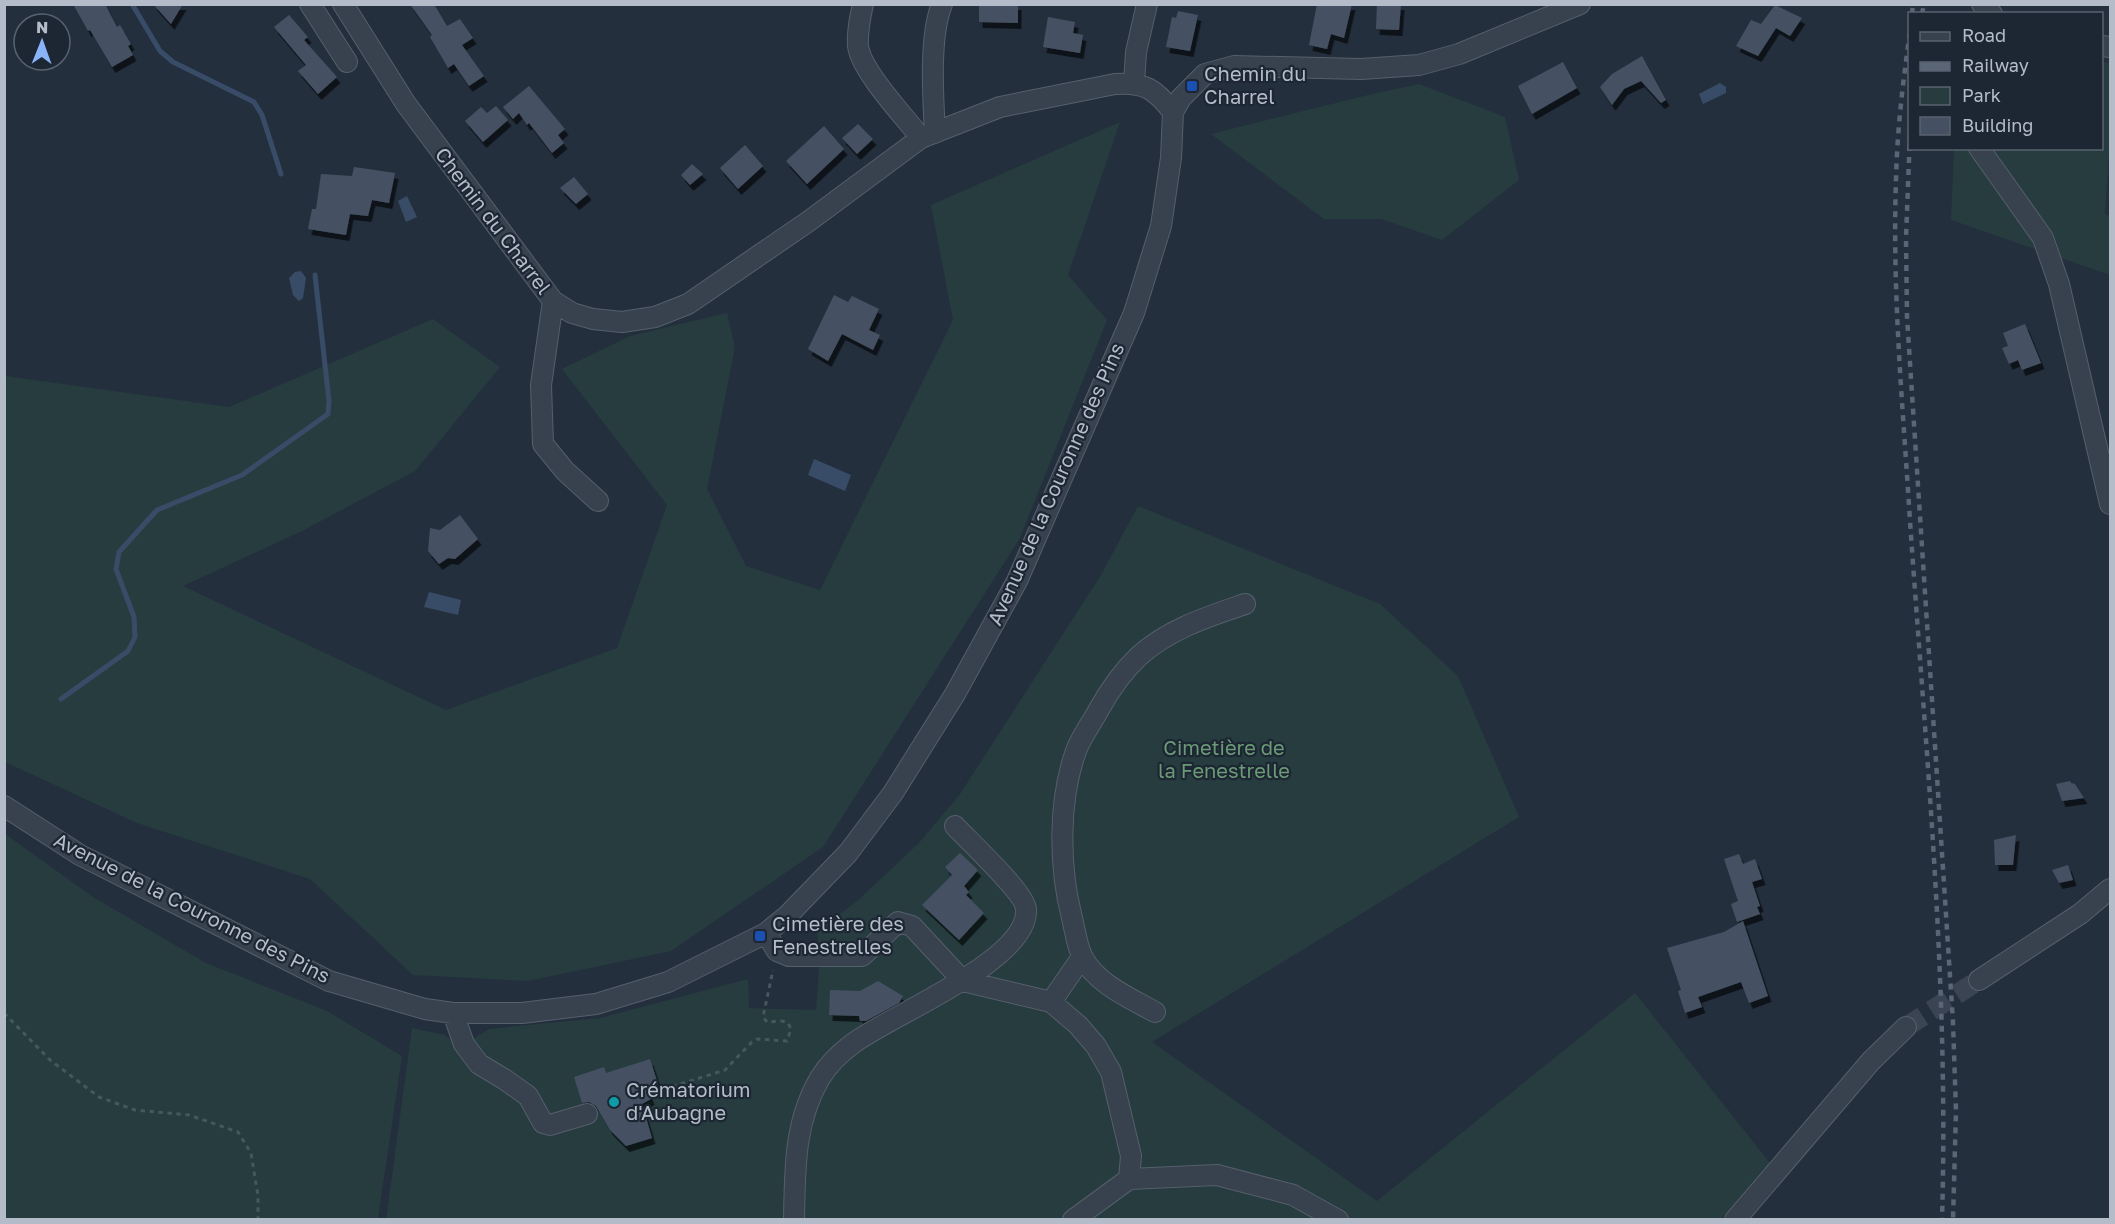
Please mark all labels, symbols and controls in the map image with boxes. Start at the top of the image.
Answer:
north arrow [12,12,72,72]
legend [1908,12,2103,150]
text: N [36,17,49,37]
text: Road [1962,24,2006,46]
text: Railway [1962,54,2029,76]
place label: Chemin du Charrel [1204,61,1306,108]
marker: Chemin du Charrel [1185,79,1199,93]
text: Park [1962,84,2001,106]
text: Building [1962,114,2033,136]
street label: Chemin du Charrel [431,142,557,299]
street label: Avenue de la Couronne des Pins [982,339,1128,629]
park label: Cimetière de la Fenestrelle [1158,735,1290,782]
street label: Avenue de la Couronne des Pins [50,827,334,987]
place label: Cimetière des Fenestrelles [772,911,904,958]
marker: Cimetière des Fenestrelles [753,929,767,943]
place label: Crématorium d'Aubagne [626,1077,751,1124]
marker: Crématorium d'Aubagne [607,1095,621,1109]

